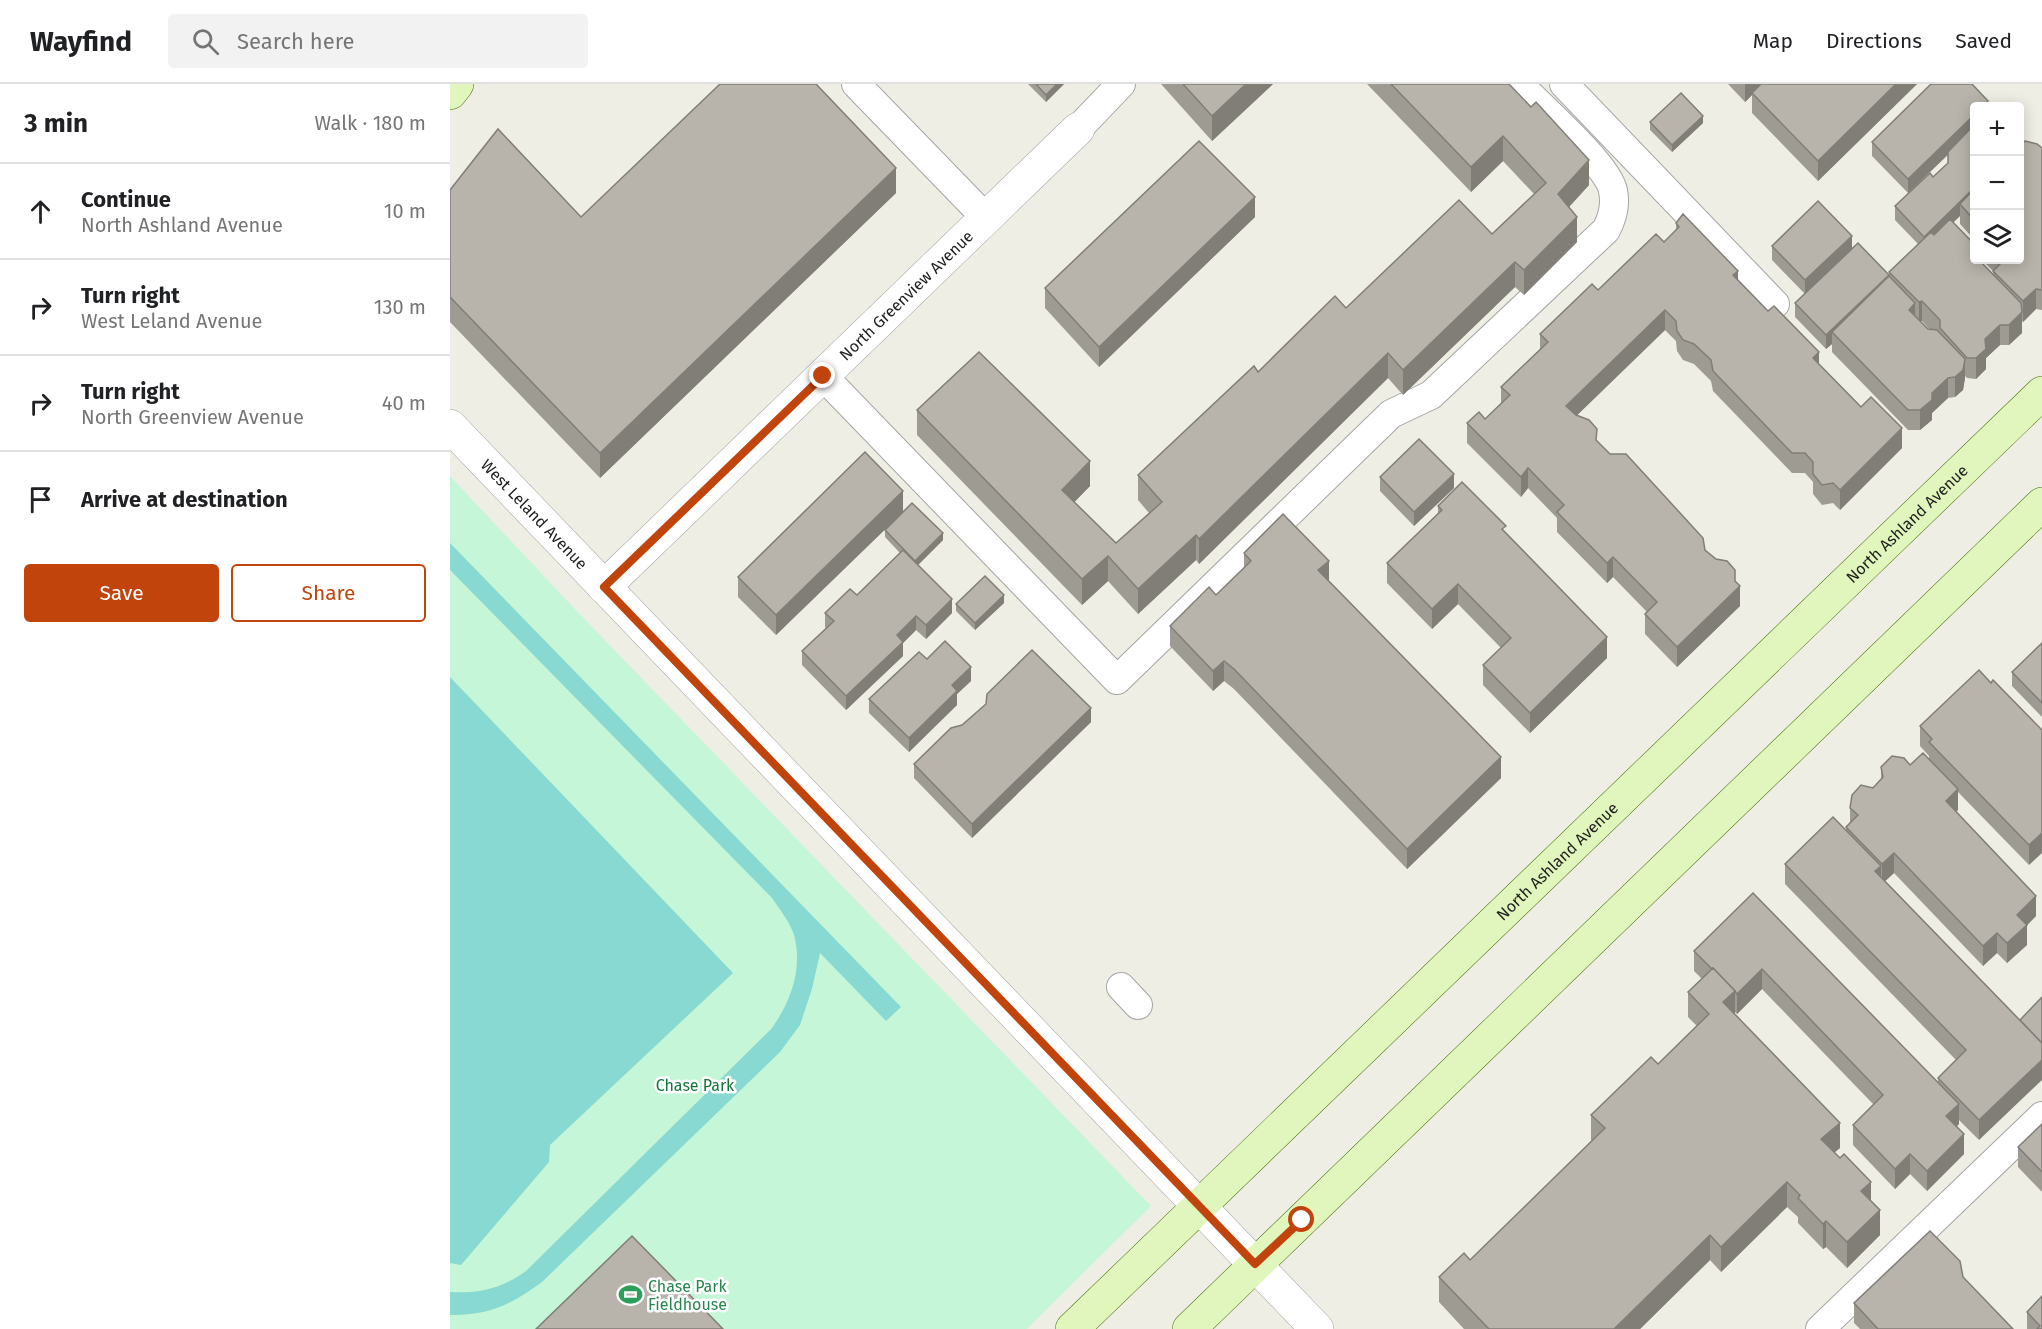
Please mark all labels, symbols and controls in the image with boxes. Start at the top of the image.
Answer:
search box [168,14,588,68]
text: Wayfind [30,25,132,58]
icon: search [189,25,222,58]
text: Search here [237,28,355,55]
text: Map [1753,28,1793,54]
text: Directions [1826,28,1922,54]
text: Saved [1955,28,2012,54]
map controls [1970,102,2024,264]
button: + [1970,102,2024,156]
text: 3 min [24,108,88,139]
text: Walk · 180 m [315,111,426,135]
button: − [1970,156,2024,210]
text: Continue [81,186,171,213]
icon: ahead [24,195,57,228]
text: 10 m [384,199,426,223]
button: layers [1970,210,2024,264]
text: North Ashland Avenue [81,213,283,237]
street label: North Greenview Avenue [836,227,977,364]
text: Turn right [81,282,180,309]
icon: right [24,291,57,324]
text: 130 m [374,295,426,319]
text: West Leland Avenue [81,309,262,333]
route end [809,362,835,388]
text: Turn right [81,378,180,405]
icon: right [24,387,57,420]
text: 40 m [382,391,426,415]
text: North Greenview Avenue [81,405,304,429]
street label: West Leland Avenue [477,455,591,573]
street label: North Ashland Avenue [1842,461,1972,587]
icon: arrive [24,483,57,516]
text: Arrive at destination [81,486,288,513]
button: Save [24,564,219,622]
button: Share [231,564,426,622]
street label: North Ashland Avenue [1493,798,1622,924]
park label: Chase Park [656,1076,735,1095]
route start [1288,1206,1314,1232]
place label: Chase Park Fieldhouse [648,1277,727,1314]
sports icon: Chase Park Fieldhouse [617,1282,643,1308]

